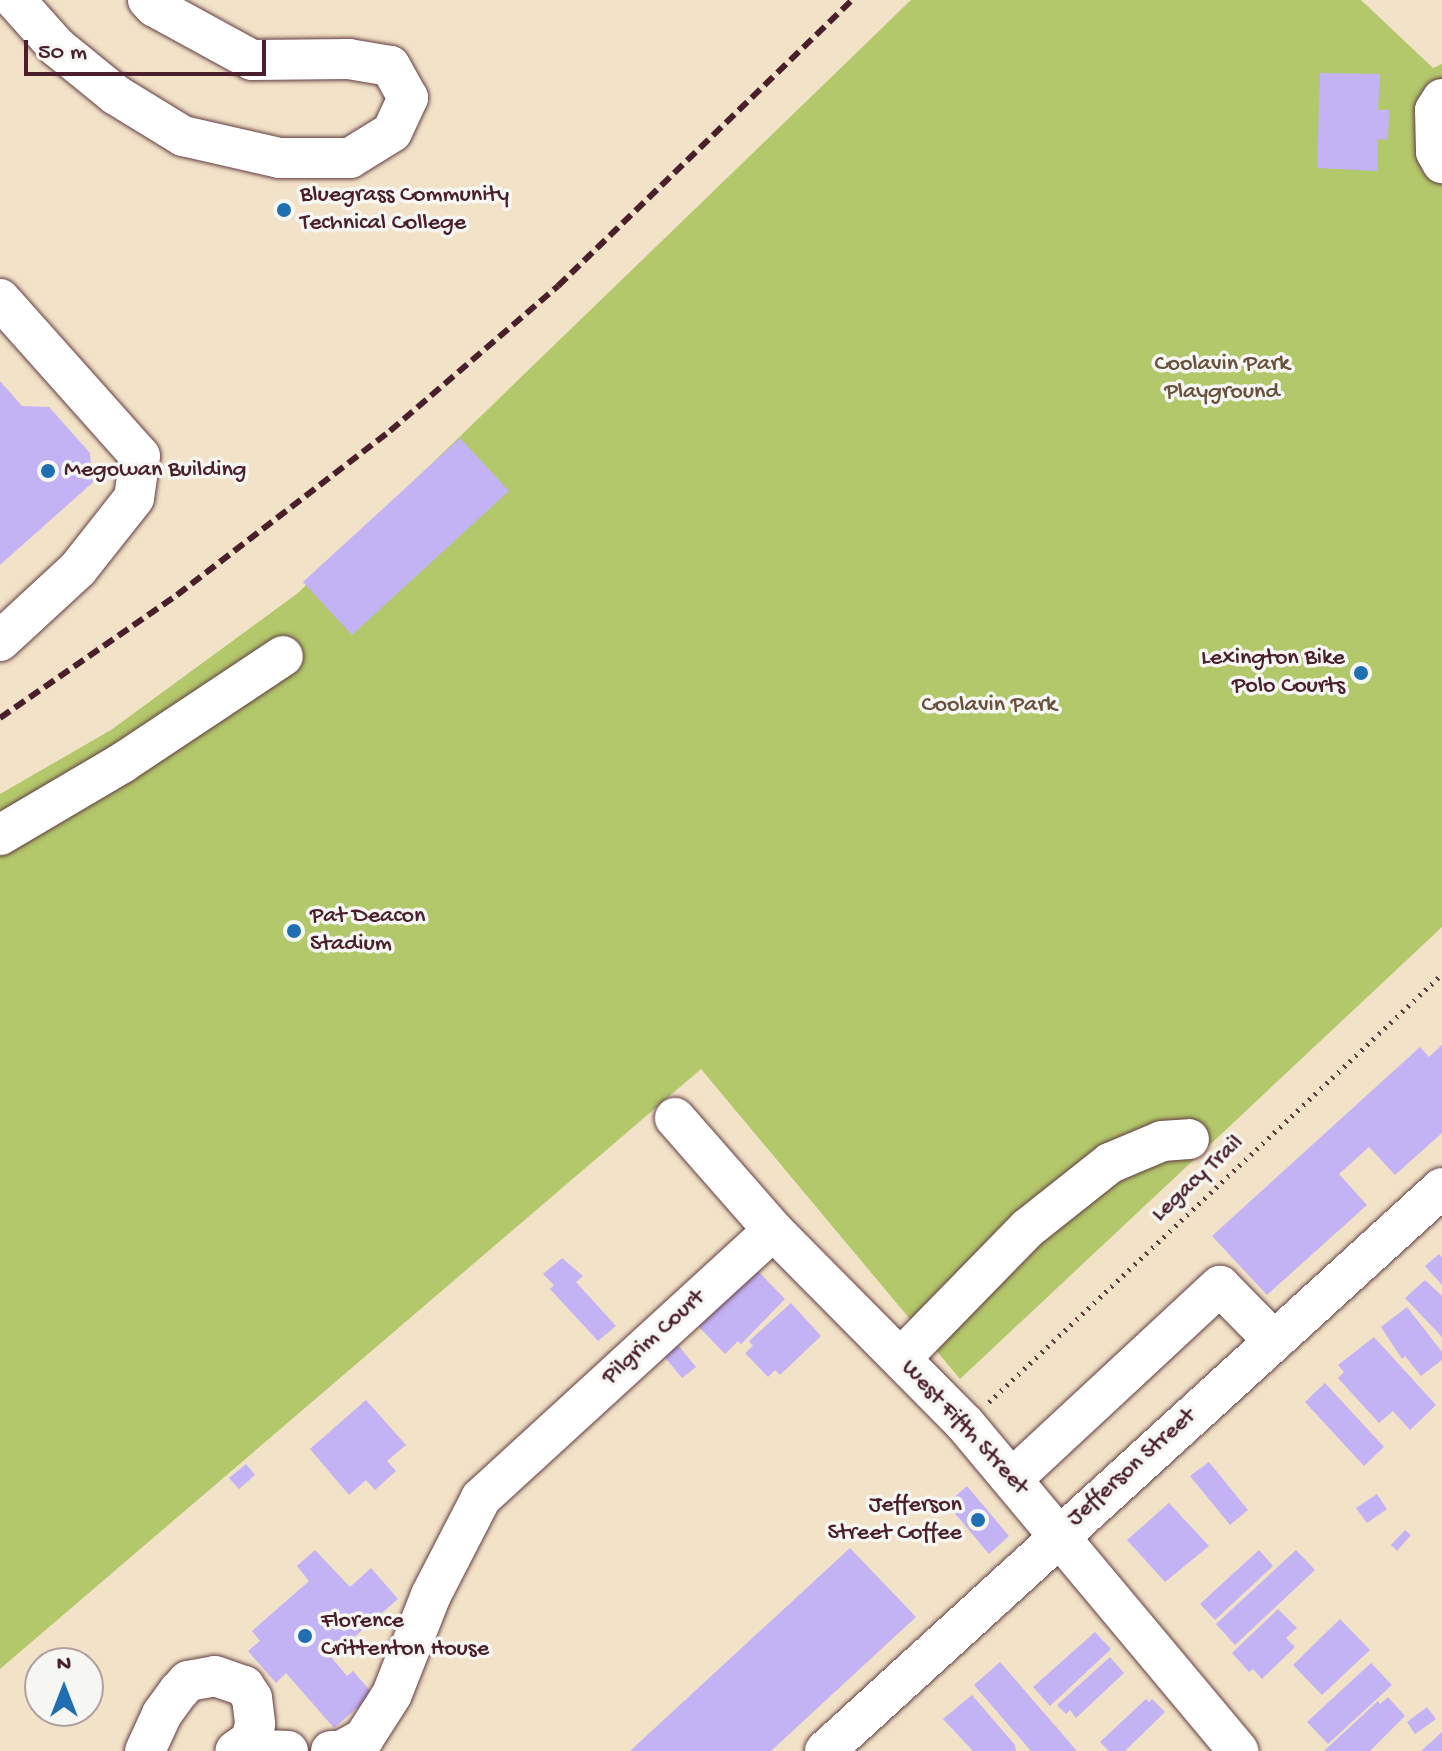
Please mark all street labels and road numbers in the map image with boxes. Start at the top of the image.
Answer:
street label: Legacy Trail [1146,1129,1250,1229]
street label: Pilgrim Court [596,1284,712,1392]
street label: West Fifth Street [894,1354,1034,1502]
street label: Jefferson Street [1062,1403,1202,1533]

